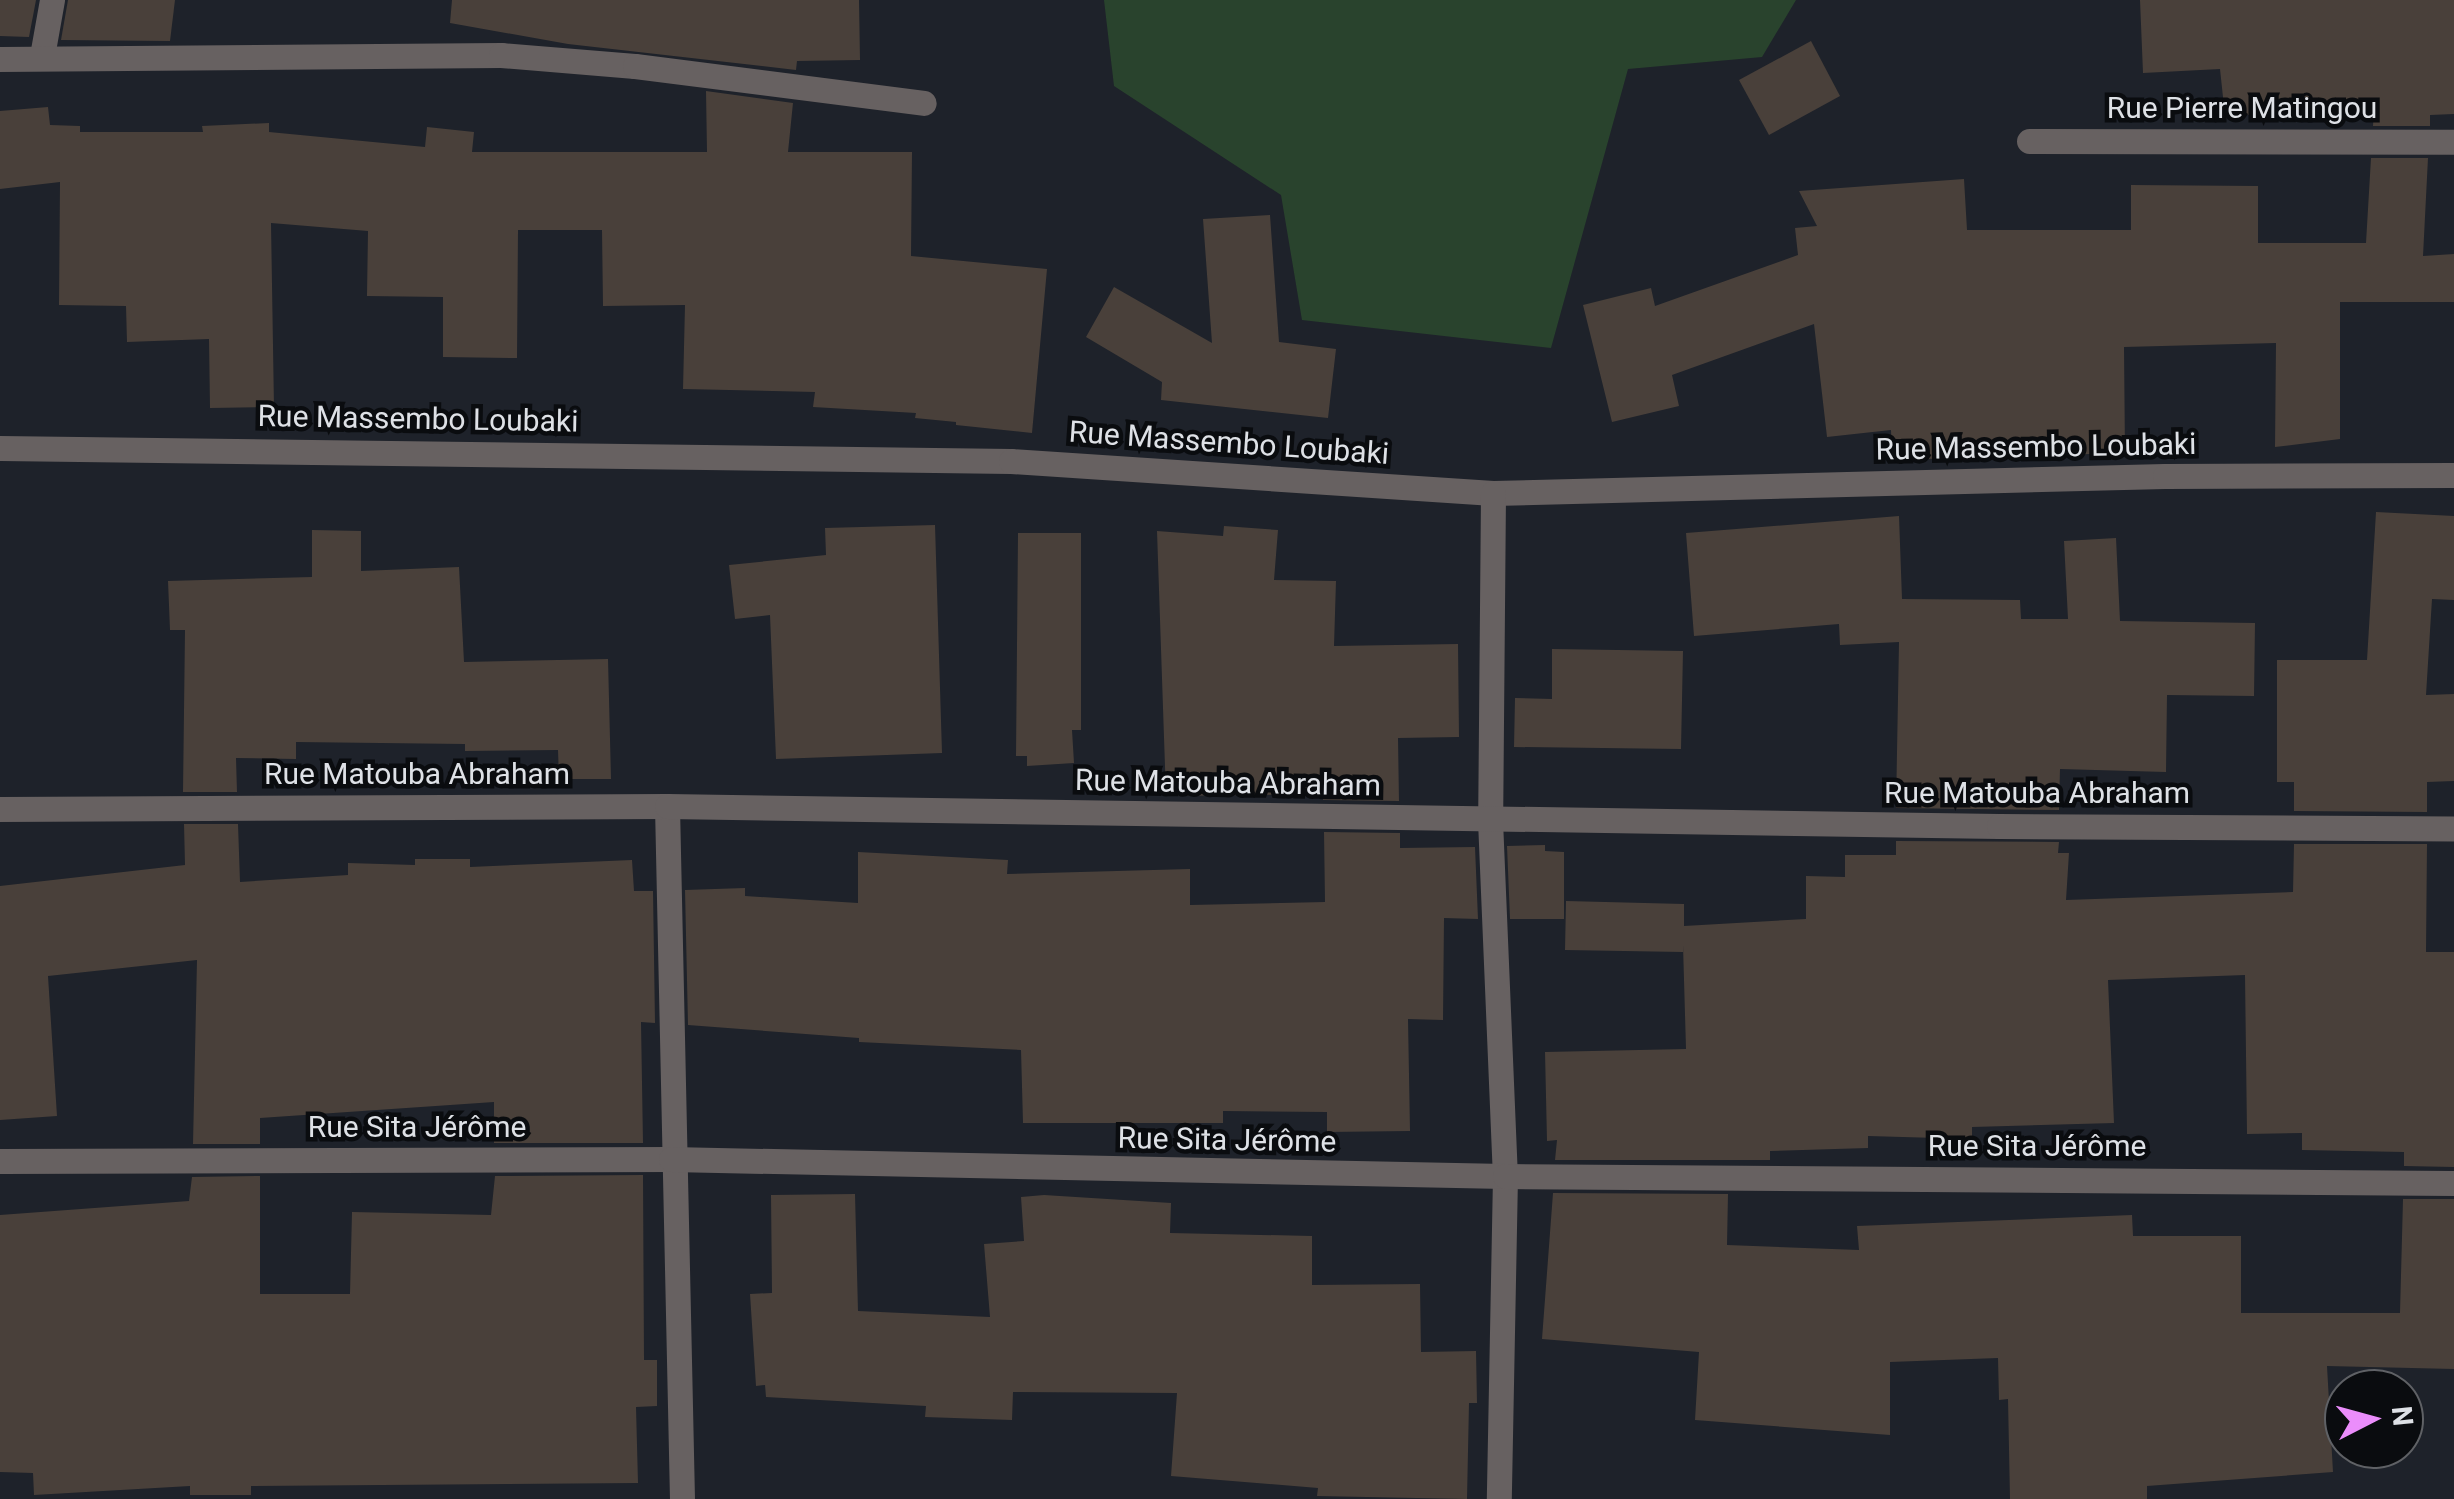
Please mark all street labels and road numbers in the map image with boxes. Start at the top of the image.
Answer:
street label: Rue Pierre Matingou [2107,90,2377,126]
street label: Rue Massembo Loubaki [257,398,579,440]
street label: Rue Massembo Loubaki [1068,414,1390,472]
street label: Rue Massembo Loubaki [1875,426,2197,468]
street label: Rue Matouba Abraham [264,756,570,792]
street label: Rue Matouba Abraham [1075,762,1381,804]
street label: Rue Matouba Abraham [1884,775,2190,811]
street label: Rue Sita Jérôme [308,1109,526,1145]
street label: Rue Sita Jérôme [1117,1120,1337,1160]
street label: Rue Sita Jérôme [1928,1128,2146,1164]

